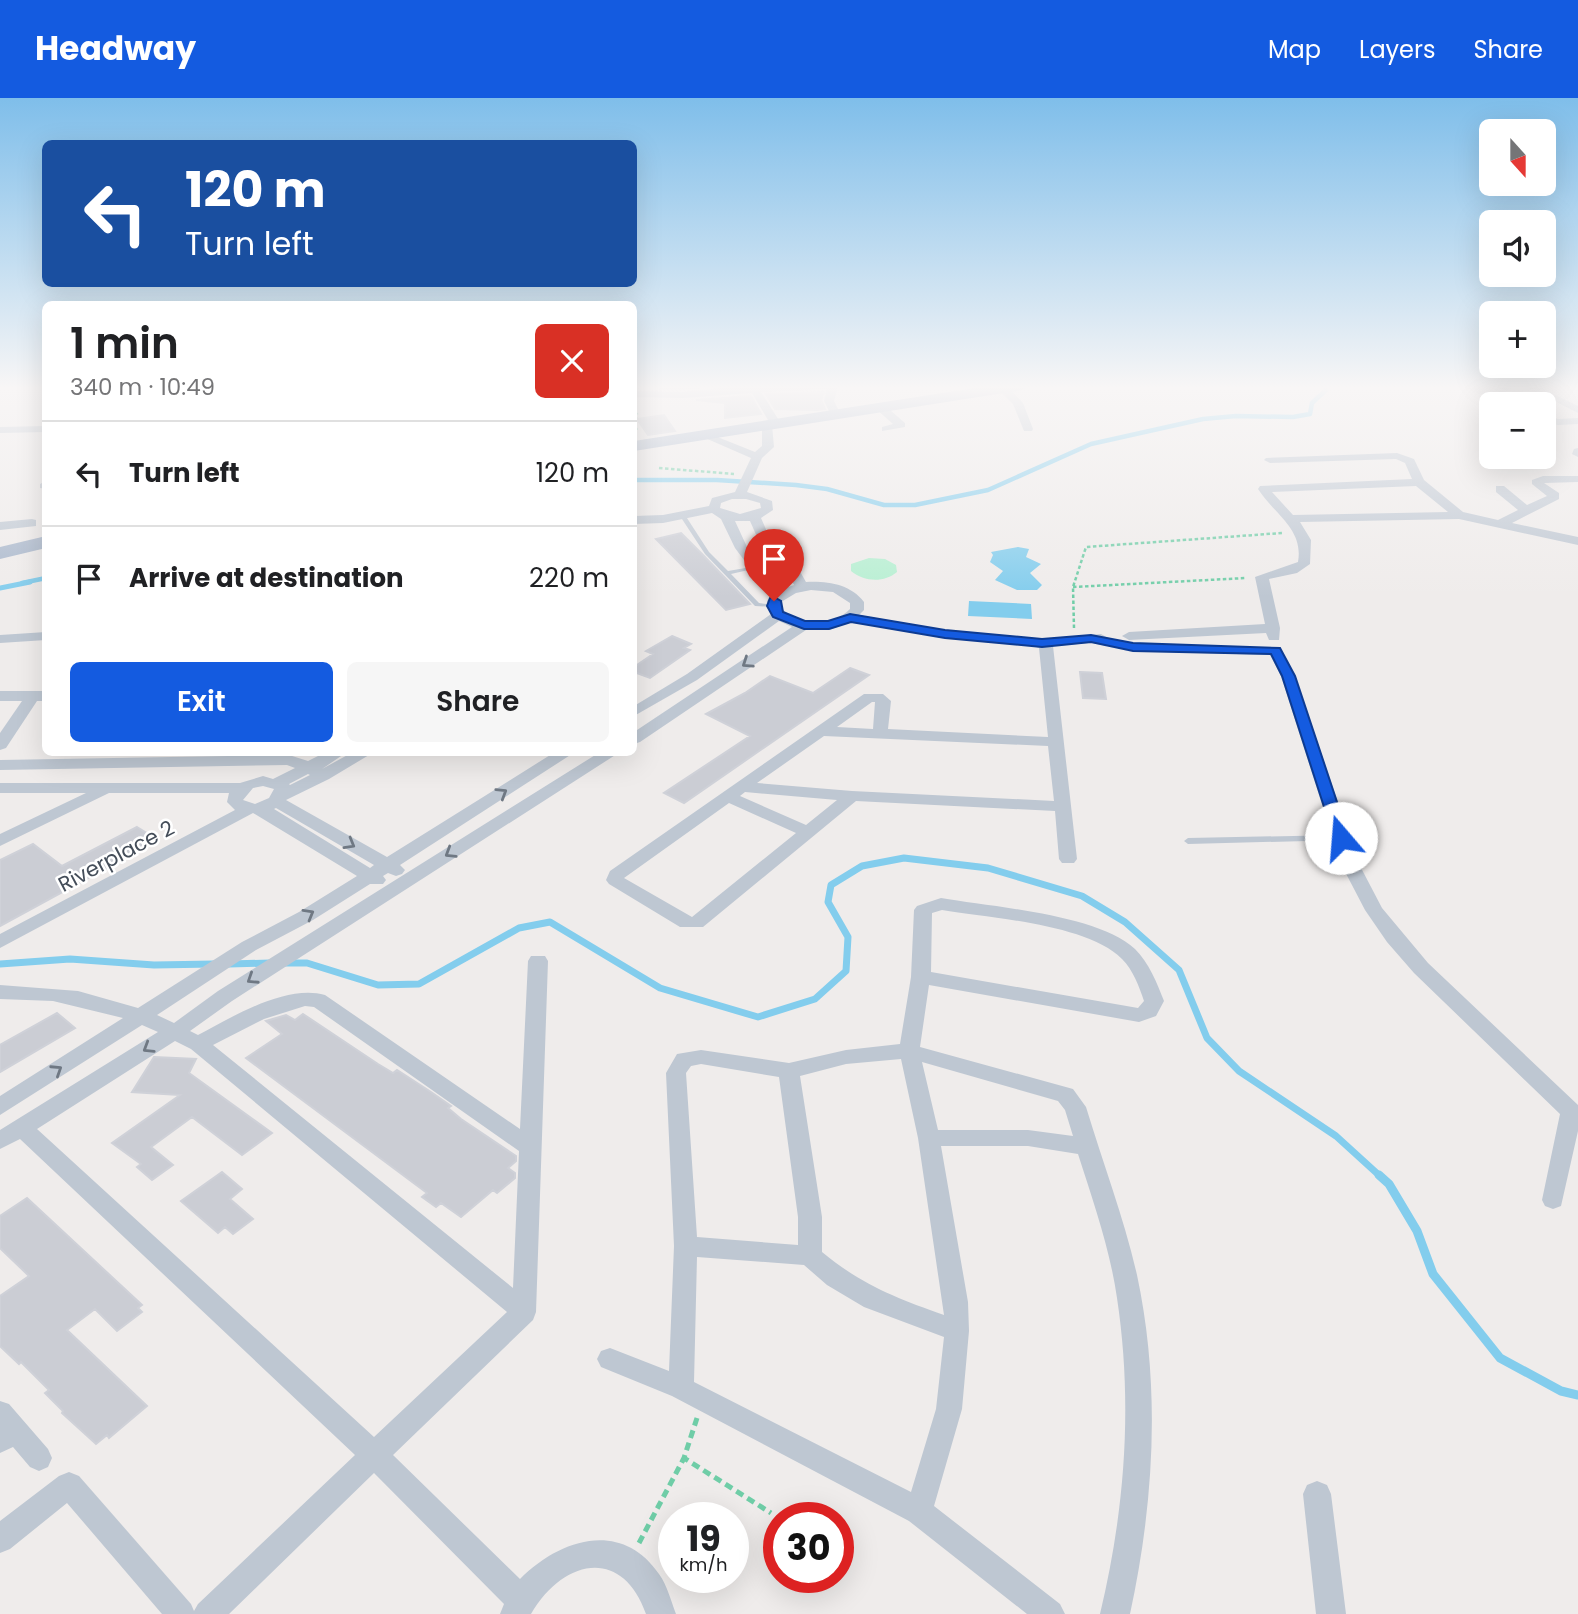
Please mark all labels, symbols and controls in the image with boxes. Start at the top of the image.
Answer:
text: Headway [35,25,196,72]
text: Map [1268,33,1321,66]
text: Layers [1359,33,1435,66]
text: Share [1473,33,1543,66]
north arrow [1479,119,1556,196]
map controls [1479,119,1556,469]
text: 120 m [185,156,326,224]
icon: left [70,168,161,259]
button: sound [1479,210,1556,287]
text: Turn left [185,221,314,266]
button: + [1479,301,1556,378]
text: 1 min [70,314,179,373]
button: close [535,324,609,398]
text: 340 m · 10:49 [70,371,215,403]
button: − [1479,392,1556,469]
icon: left [70,455,108,493]
text: Turn left [129,455,240,491]
text: 120 m [536,455,609,491]
pin [744,529,804,601]
icon: arrive [755,540,793,578]
icon: arrive [70,560,108,598]
text: Arrive at destination [129,560,404,596]
text: 220 m [529,560,609,596]
one-way arrow [742,655,755,667]
button: Exit [70,662,333,742]
button: Share [347,662,609,742]
one-way arrow [494,788,507,801]
position arrow [1304,801,1378,875]
street label: Riverplace 2 [53,813,179,899]
one-way arrow [343,835,356,848]
one-way arrow [445,845,458,858]
one-way arrow [302,909,314,922]
one-way arrow [247,971,260,983]
one-way arrow [143,1040,156,1053]
one-way arrow [50,1065,63,1078]
speed limit sign: 30 [763,1502,854,1593]
text: 19 [686,1514,721,1563]
text: km/h [680,1552,727,1577]

